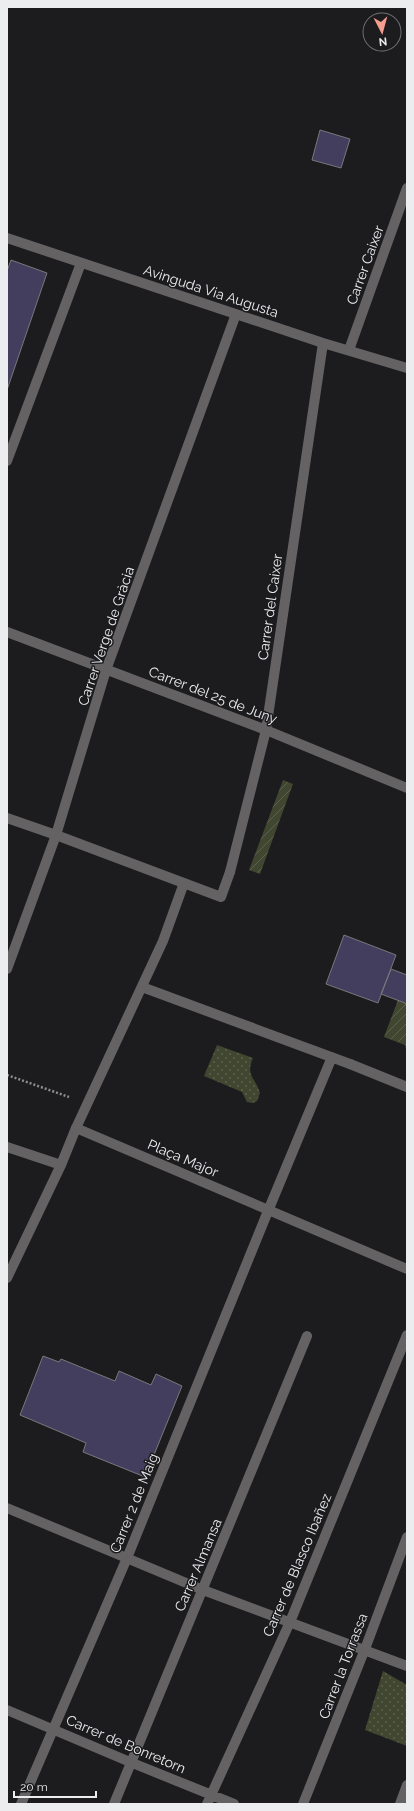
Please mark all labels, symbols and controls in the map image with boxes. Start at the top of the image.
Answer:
north arrow [362,12,402,52]
text: N [378,35,388,48]
street label: Carrer Caixer [343,223,387,307]
street label: Avinguda Via Augusta [141,262,281,320]
street label: Carrer del Caixer [255,553,285,661]
street label: Carrer Verge de Gràcia [75,564,137,708]
street label: Carrer del 25 de Juny [147,663,280,727]
street label: Plaça Major [145,1136,221,1180]
street label: Carrer 2 de Maig [107,1451,161,1555]
street label: Carrer de Blasco Ibañez [260,1491,334,1639]
street label: Carrer Almansa [171,1516,225,1614]
street label: Carrer la Torrassa [316,1611,370,1721]
street label: Carrer de Bonretorn [64,1712,188,1776]
scale bar [14,1773,96,1799]
text: 20 m [20,1780,48,1794]

